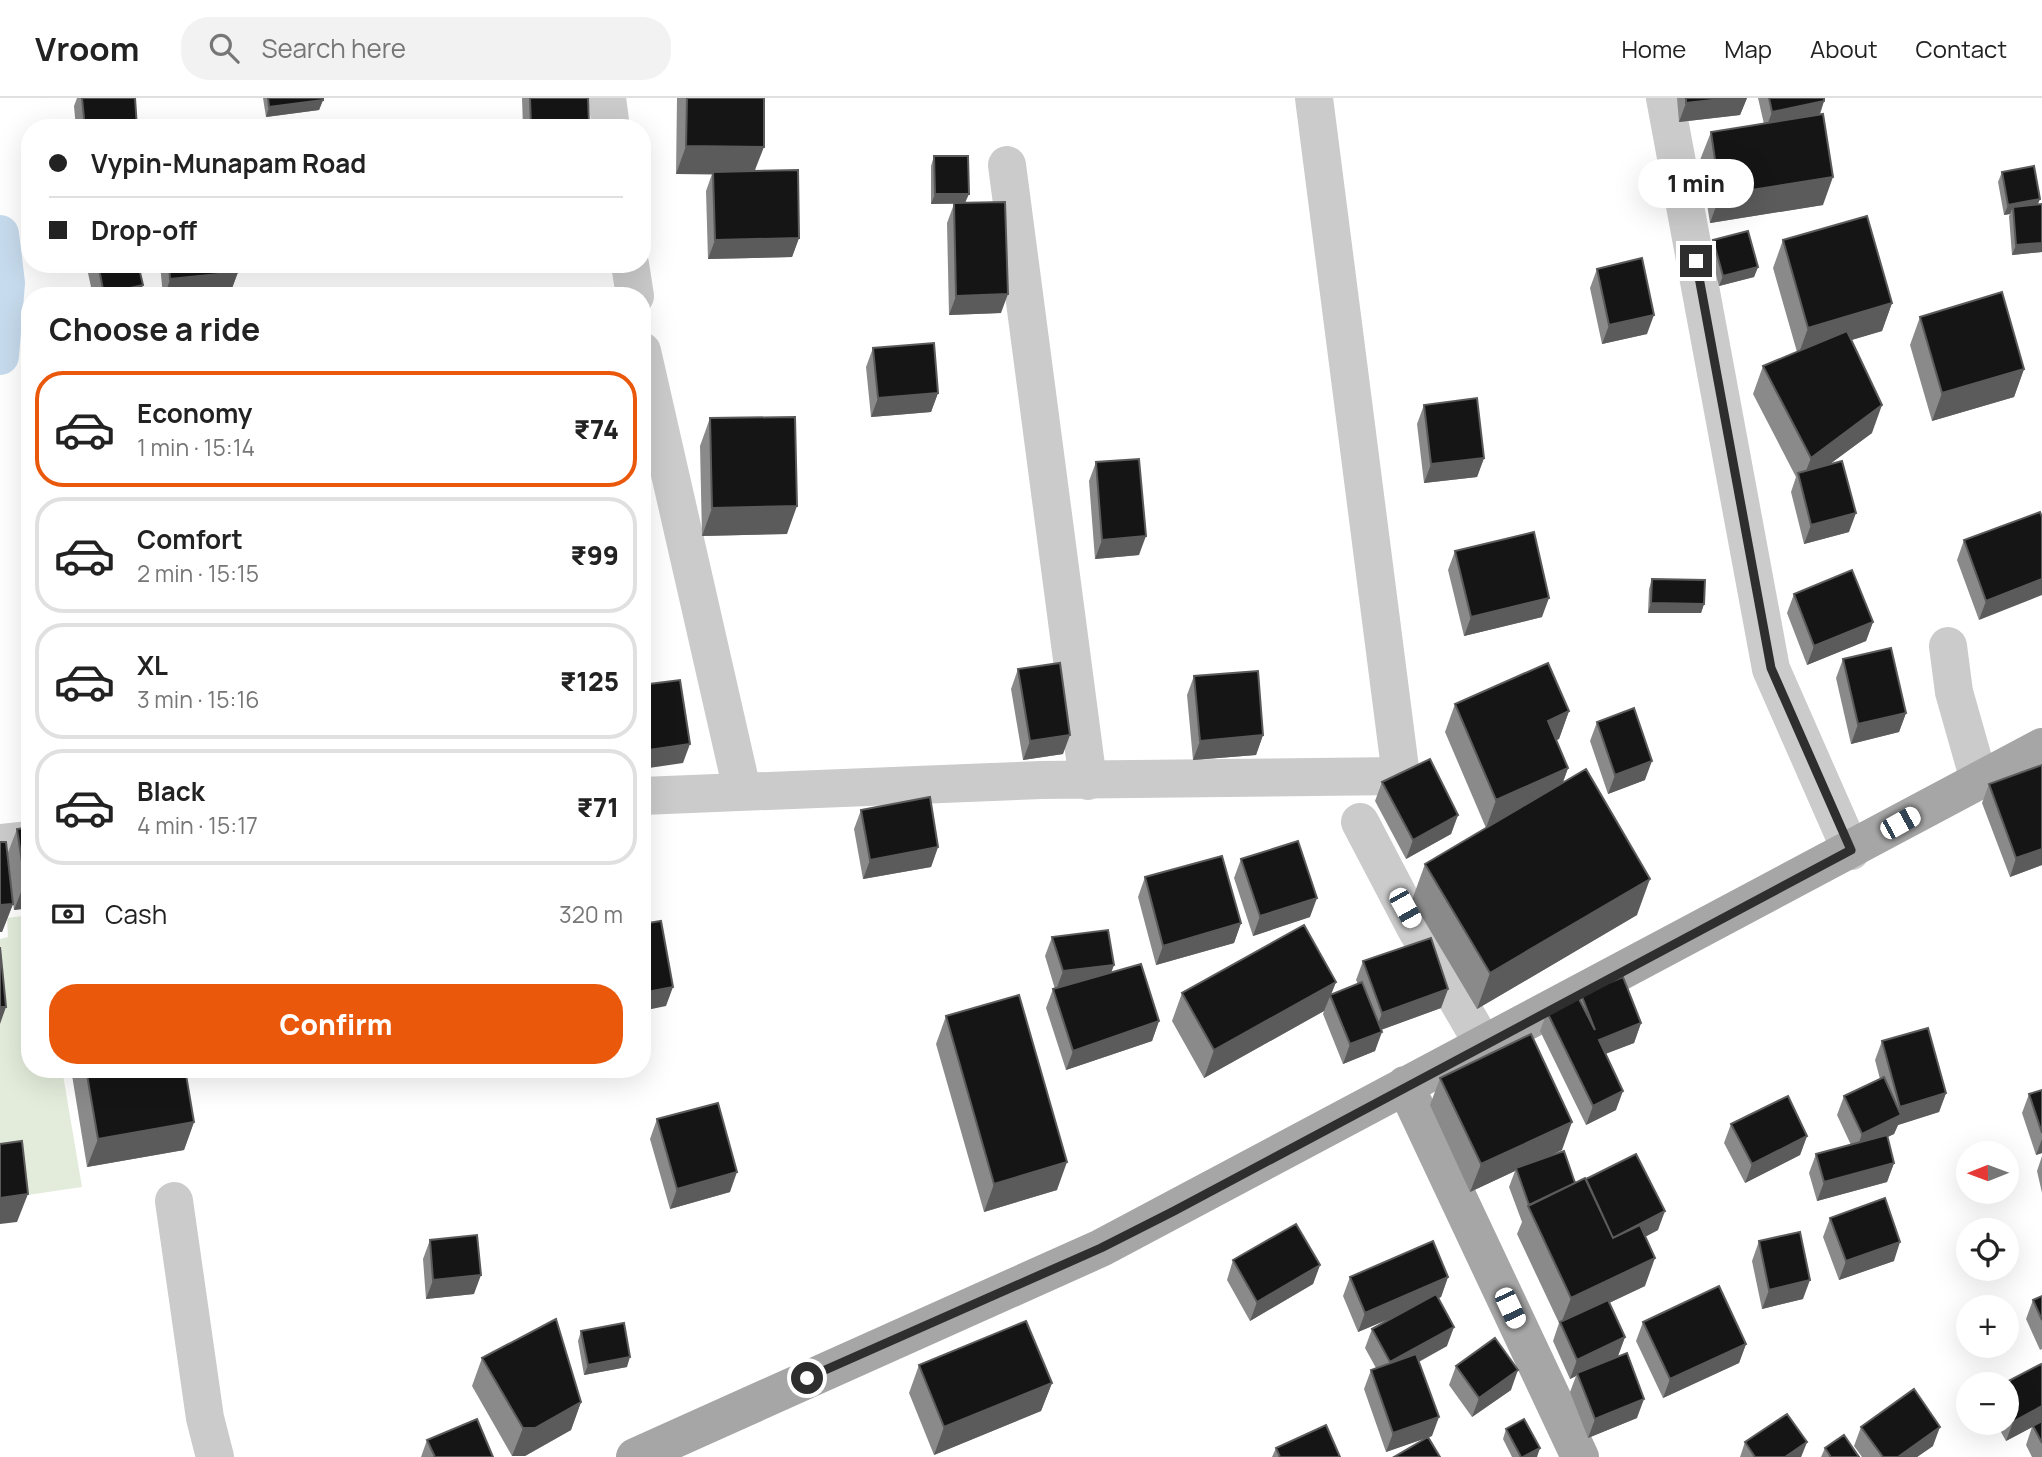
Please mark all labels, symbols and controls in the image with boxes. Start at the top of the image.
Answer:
search box [181,17,671,80]
text: Vroom [35,26,139,71]
icon: search [205,29,243,67]
text: Search here [261,30,406,66]
text: Home [1621,32,1686,65]
text: Map [1724,32,1772,65]
text: About [1810,32,1878,65]
text: Contact [1916,32,2007,65]
text: Vypin-Munapam Road [91,145,366,181]
callout: 1 min [1638,159,1754,208]
text: 1 min [1667,167,1725,199]
text: Drop-off [91,212,197,248]
route end [1680,245,1712,277]
text: Choose a ride [49,307,260,351]
text: Economy [137,395,252,431]
icon: car [53,398,116,461]
text: ₹74 [574,411,619,447]
text: 1 min · 15:14 [137,431,255,463]
text: Comfort [137,521,243,557]
icon: car [53,524,116,587]
text: ₹99 [570,537,619,573]
text: 2 min · 15:15 [137,557,259,589]
text: XL [137,647,168,683]
icon: car [53,650,116,713]
text: ₹125 [560,663,619,699]
text: 3 min · 15:16 [137,683,260,715]
text: Black [137,773,205,809]
icon: car [53,776,116,839]
text: ₹71 [577,789,619,825]
car [1877,804,1924,842]
text: 4 min · 15:17 [137,809,258,841]
car [1386,885,1425,931]
icon: cash [49,895,87,933]
text: Cash [105,896,167,932]
text: 320 m [559,898,623,930]
button: Confirm [49,984,623,1064]
north arrow [1956,1141,2020,1204]
map controls [1956,1141,2019,1435]
button: locate [1956,1218,2019,1281]
car [1492,1285,1529,1331]
button: + [1956,1295,2019,1358]
route start [791,1362,823,1394]
button: − [1956,1372,2019,1435]

